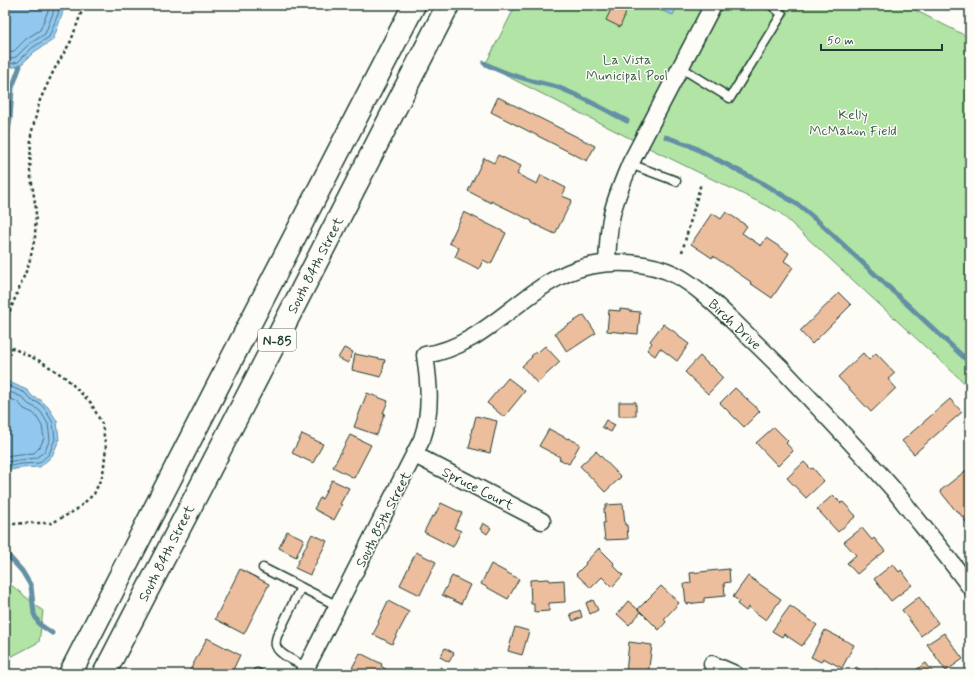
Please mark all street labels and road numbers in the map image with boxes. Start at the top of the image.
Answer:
street label: South 84th Street [284,213,348,317]
street label: Birch Drive [704,296,765,354]
road number: N-85 [258,329,296,351]
street label: Spruce Court [439,463,517,515]
street label: South 85th Street [352,468,416,570]
street label: South 84th Street [135,501,199,605]

